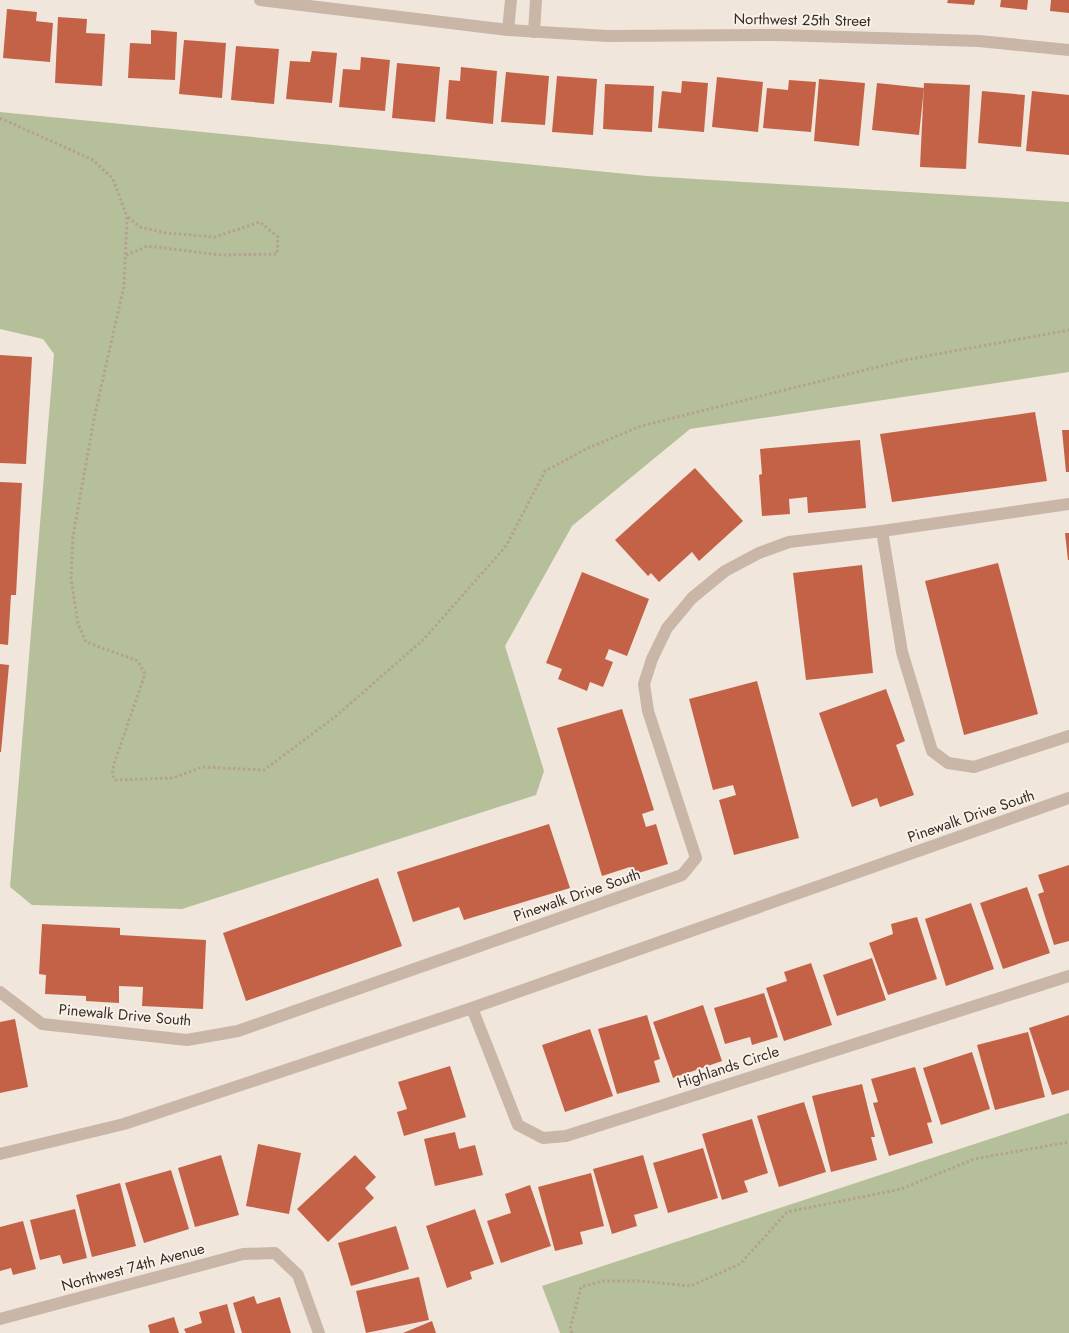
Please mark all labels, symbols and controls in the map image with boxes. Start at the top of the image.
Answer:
street label: Northwest 25th Street [733,8,871,32]
street label: Pinewalk Drive South [905,784,1037,848]
street label: Pinewalk Drive South [511,863,643,927]
street label: Pinewalk Drive South [58,998,192,1032]
street label: Highlands Circle [674,1040,782,1094]
street label: Northwest 74th Avenue [59,1237,207,1297]

